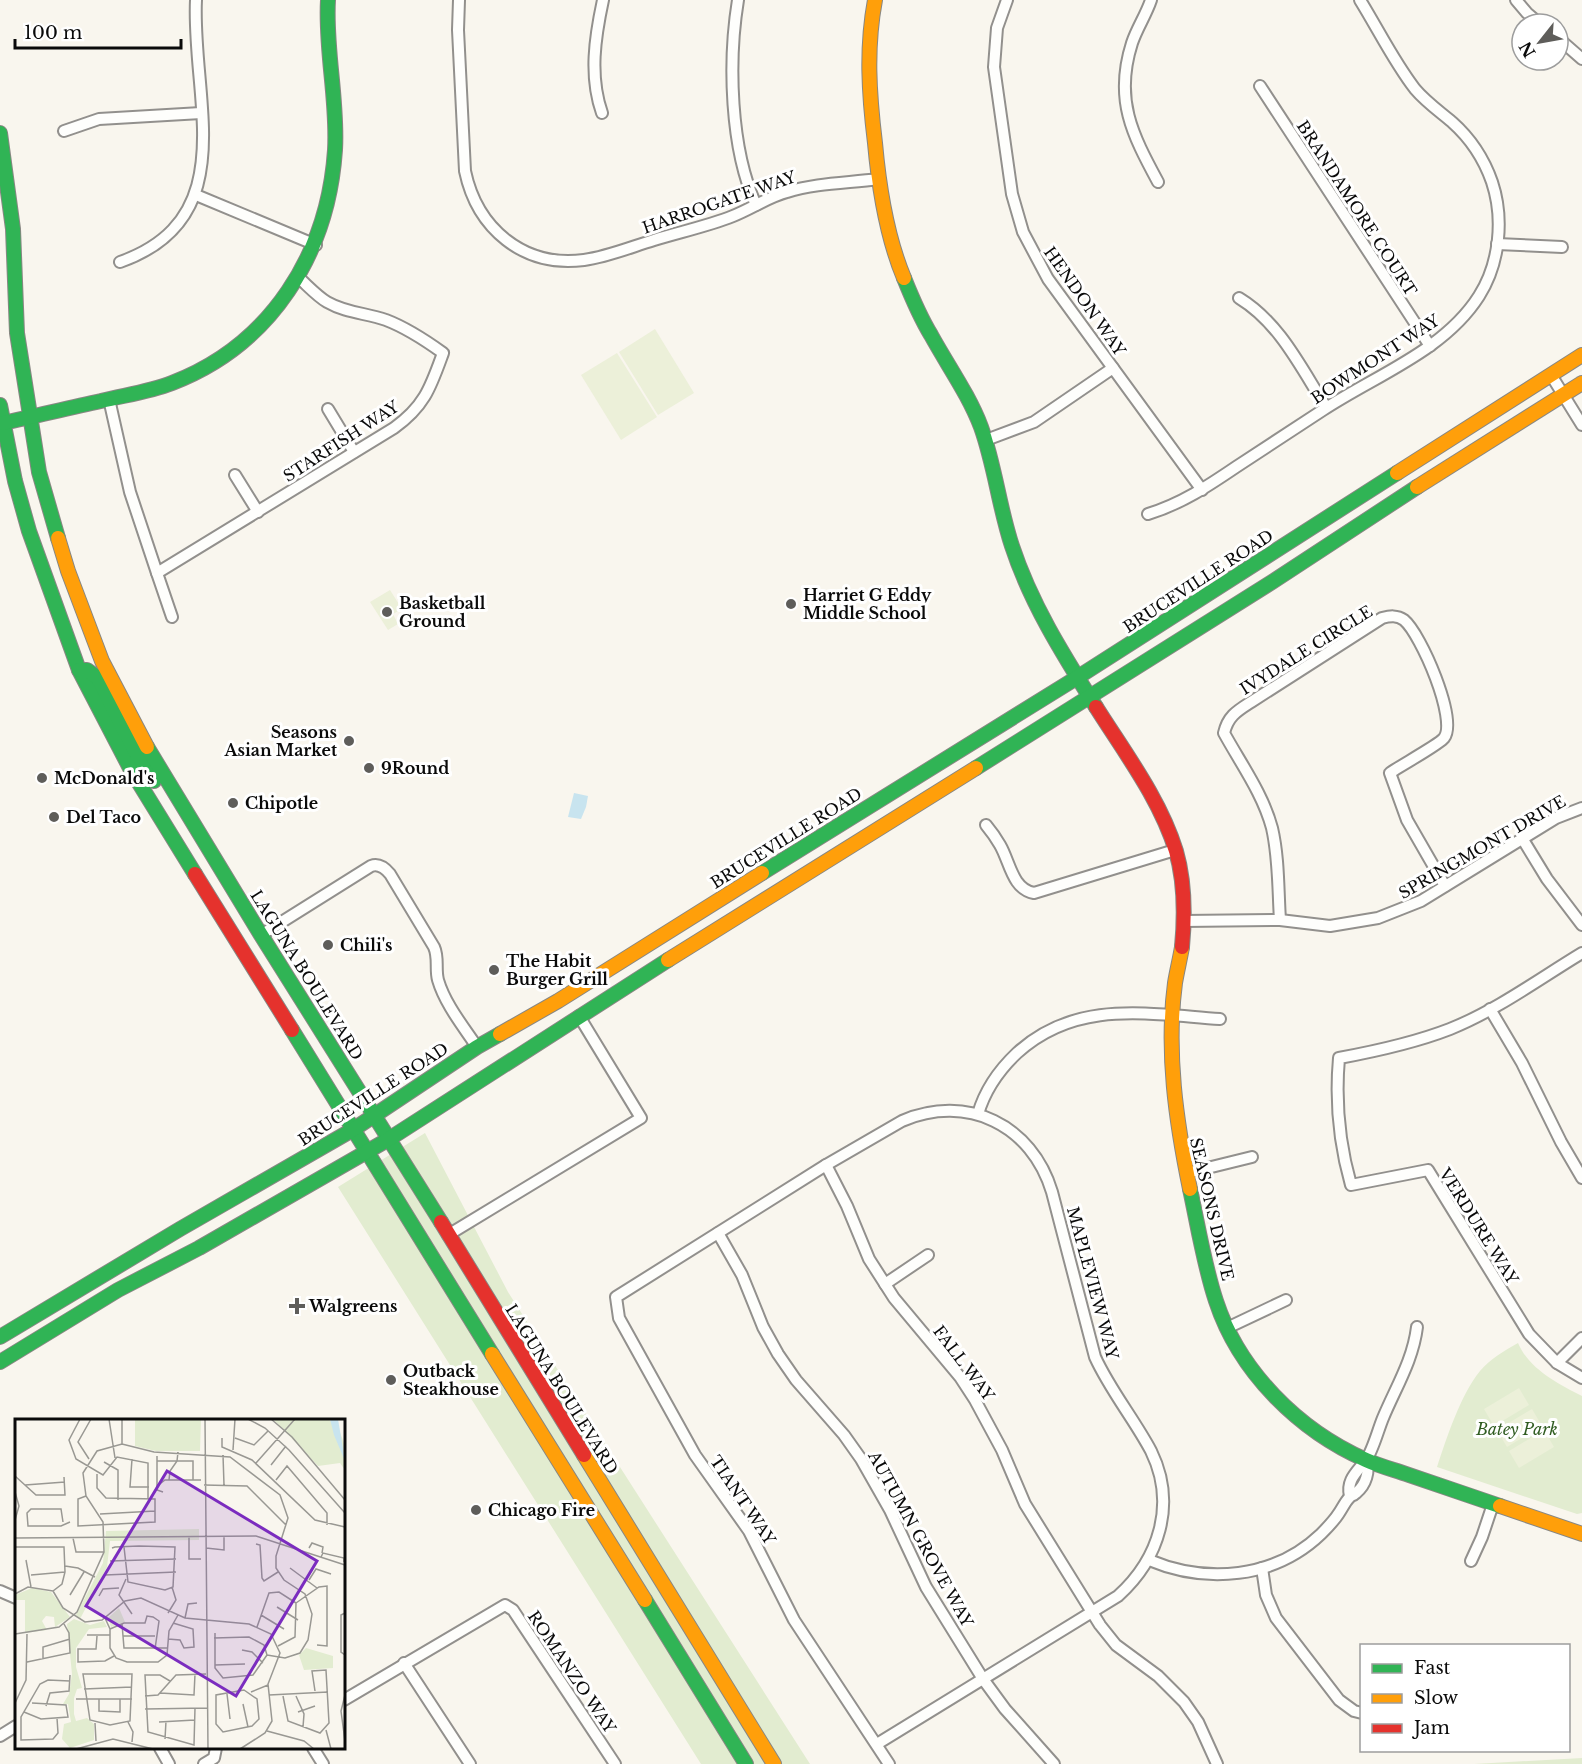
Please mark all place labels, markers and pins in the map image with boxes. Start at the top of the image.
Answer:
place label: Harriet G Eddy Middle School [803,585,932,623]
place label: Basketball Ground [399,593,486,631]
marker: Harriet G Eddy Middle School [784,597,798,611]
marker: Basketball Ground [380,605,394,619]
place label: Seasons Asian Market [224,722,338,760]
marker: Seasons Asian Market [342,734,356,748]
place label: 9Round [381,758,449,778]
marker: 9Round [362,761,376,775]
place label: McDonald's [54,768,155,788]
marker: McDonald's [35,771,49,785]
place label: Chipotle [245,793,318,813]
marker: Chipotle [226,796,240,810]
place label: Del Taco [66,807,141,827]
marker: Del Taco [47,810,61,824]
place label: Chili's [340,935,392,955]
marker: Chili's [321,938,335,952]
place label: The Habit Burger Grill [506,951,608,989]
marker: The Habit Burger Grill [487,963,501,977]
place label: Walgreens [308,1296,398,1316]
marker: Walgreens [290,1299,304,1313]
place label: Outback Steakhouse [403,1361,499,1399]
marker: Outback Steakhouse [384,1373,398,1387]
place label: Chicago Fire [488,1500,595,1520]
marker: Chicago Fire [469,1503,483,1517]

